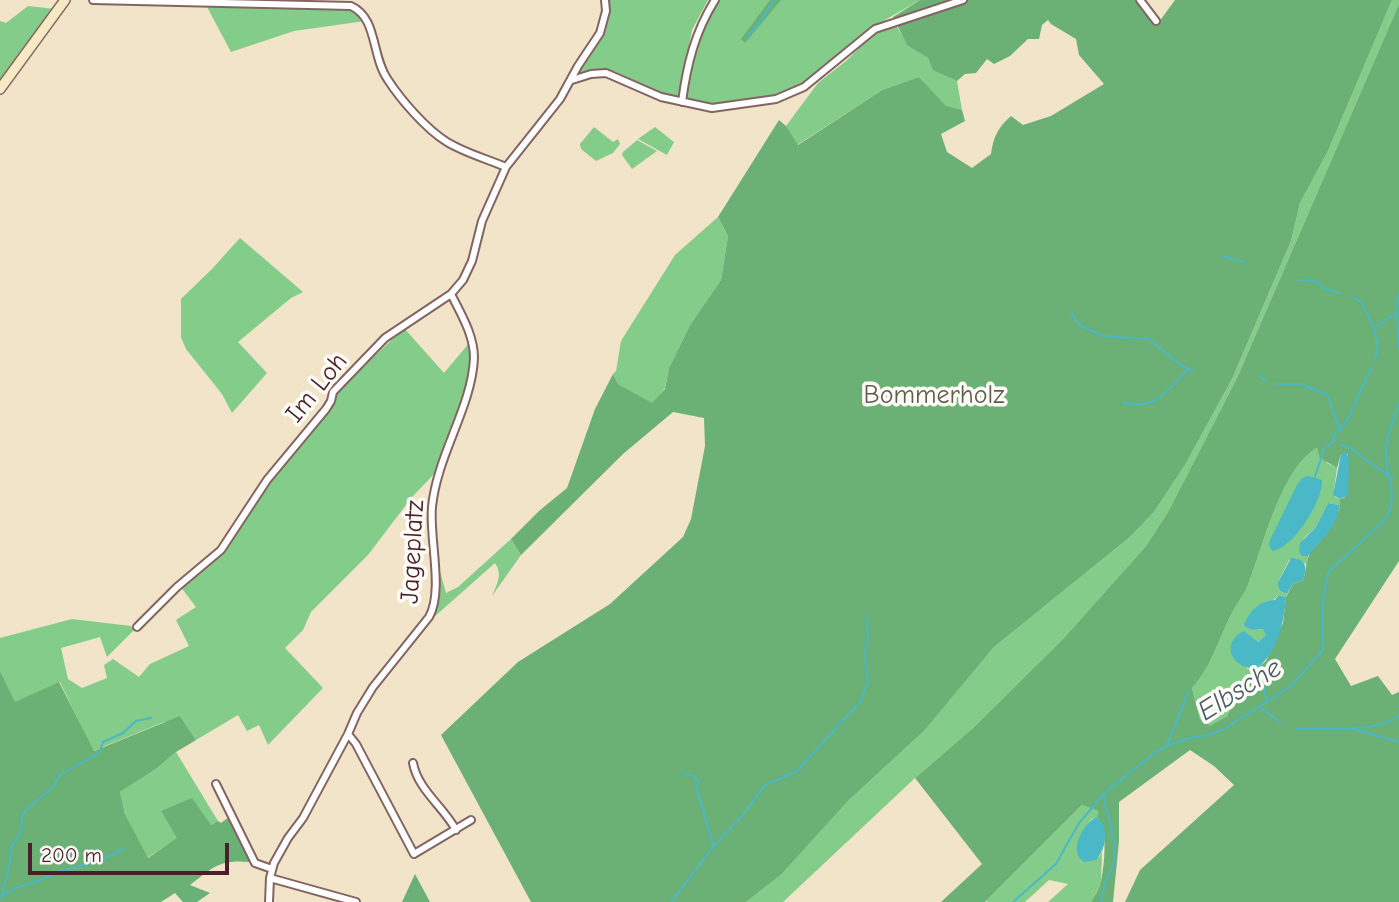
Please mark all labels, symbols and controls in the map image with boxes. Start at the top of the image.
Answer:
street label: Im Loh [280,347,354,429]
park label: Bommerholz [864,380,1004,412]
street label: Jageplatz [395,499,431,605]
water label: Elbsche [1192,651,1288,729]
scale bar [32,828,233,872]
text: 200 m [41,843,102,867]

